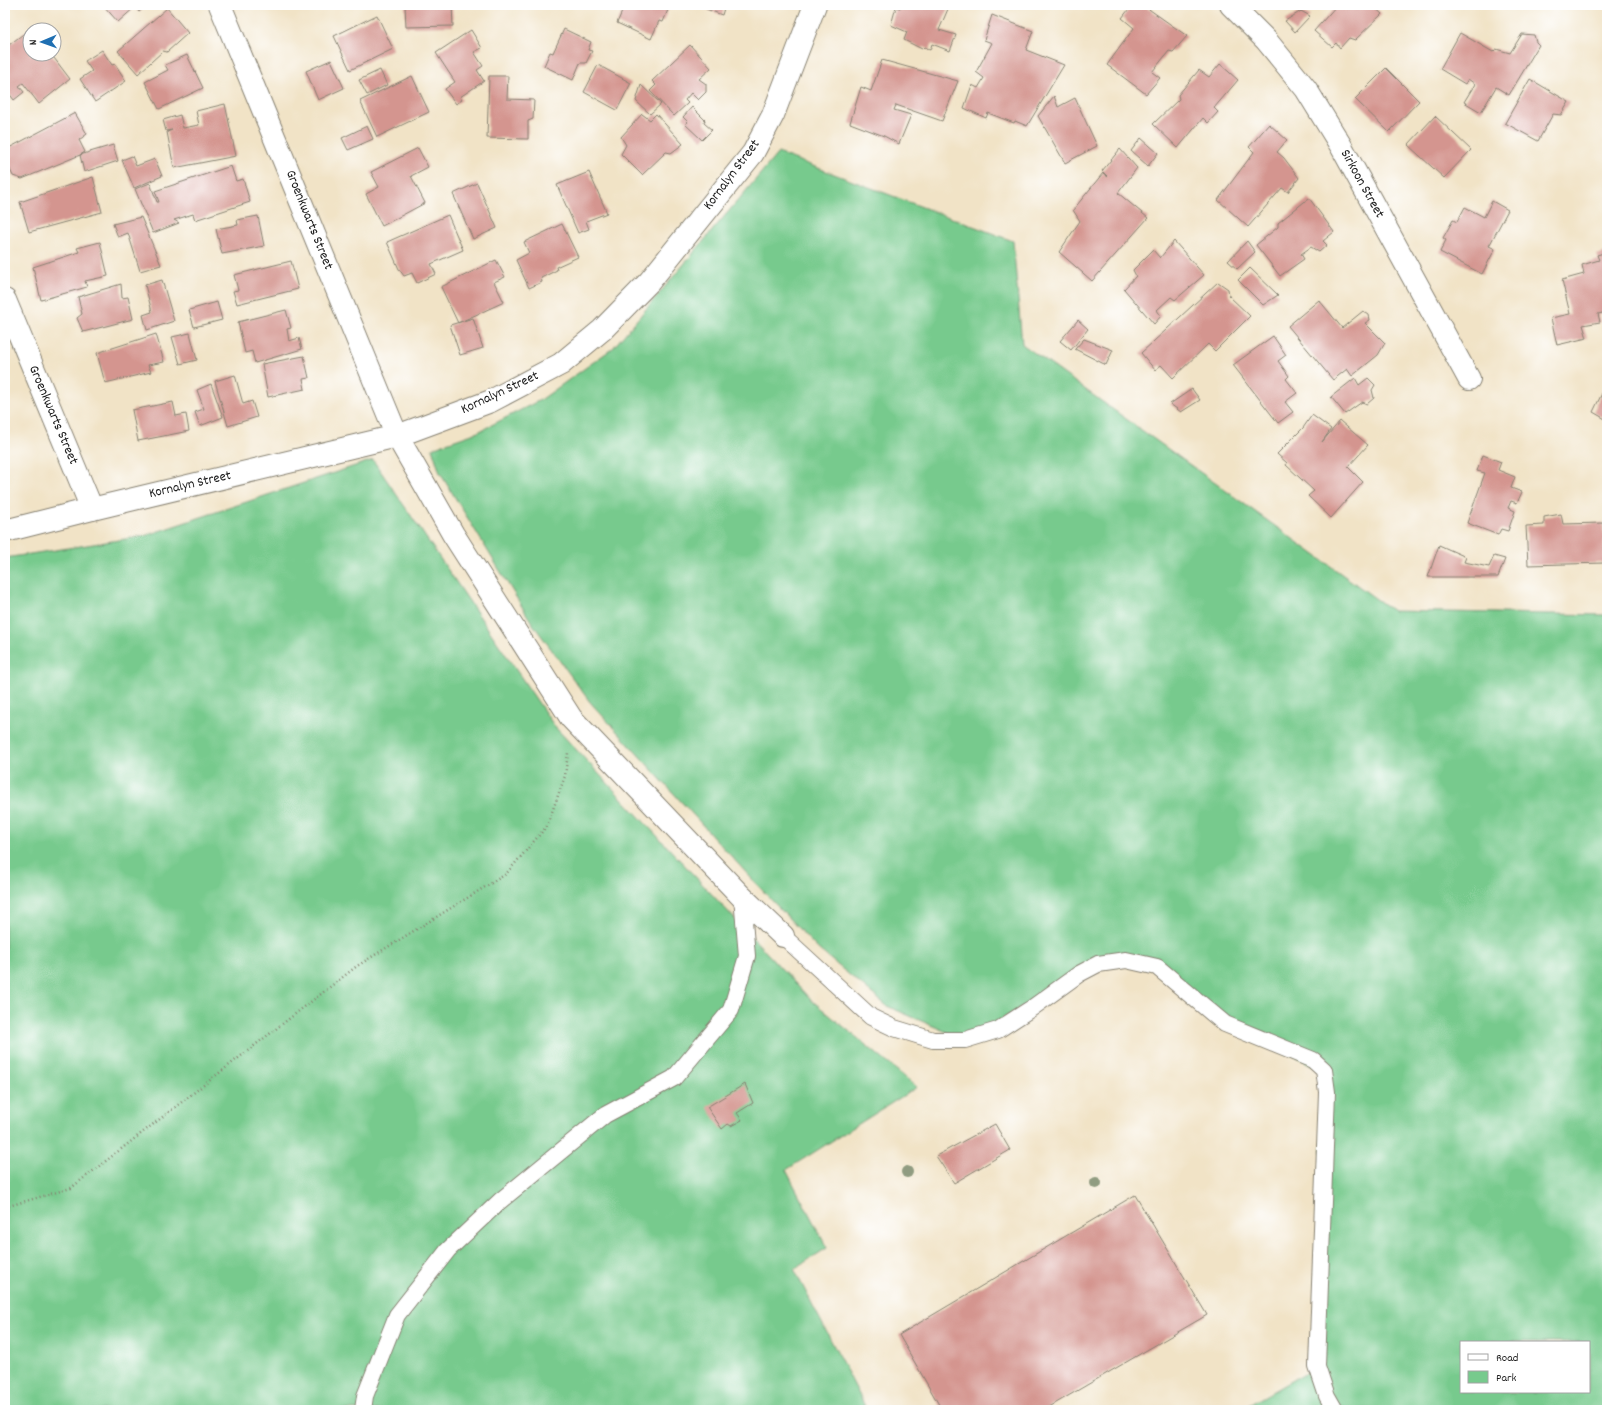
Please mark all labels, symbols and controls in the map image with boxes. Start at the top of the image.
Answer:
north arrow [22,22,62,62]
text: N [26,39,42,45]
street label: Kornalyn Street [699,136,765,214]
street label: Sirkoon Street [1335,146,1389,222]
street label: Groenkwarts Street [280,167,338,273]
street label: Groenkwarts Street [23,362,83,468]
street label: Kornalyn Street [458,366,542,420]
street label: Kornalyn Street [147,466,233,504]
legend [1460,1341,1590,1393]
text: Road [1496,1350,1518,1367]
text: Park [1496,1370,1517,1387]

